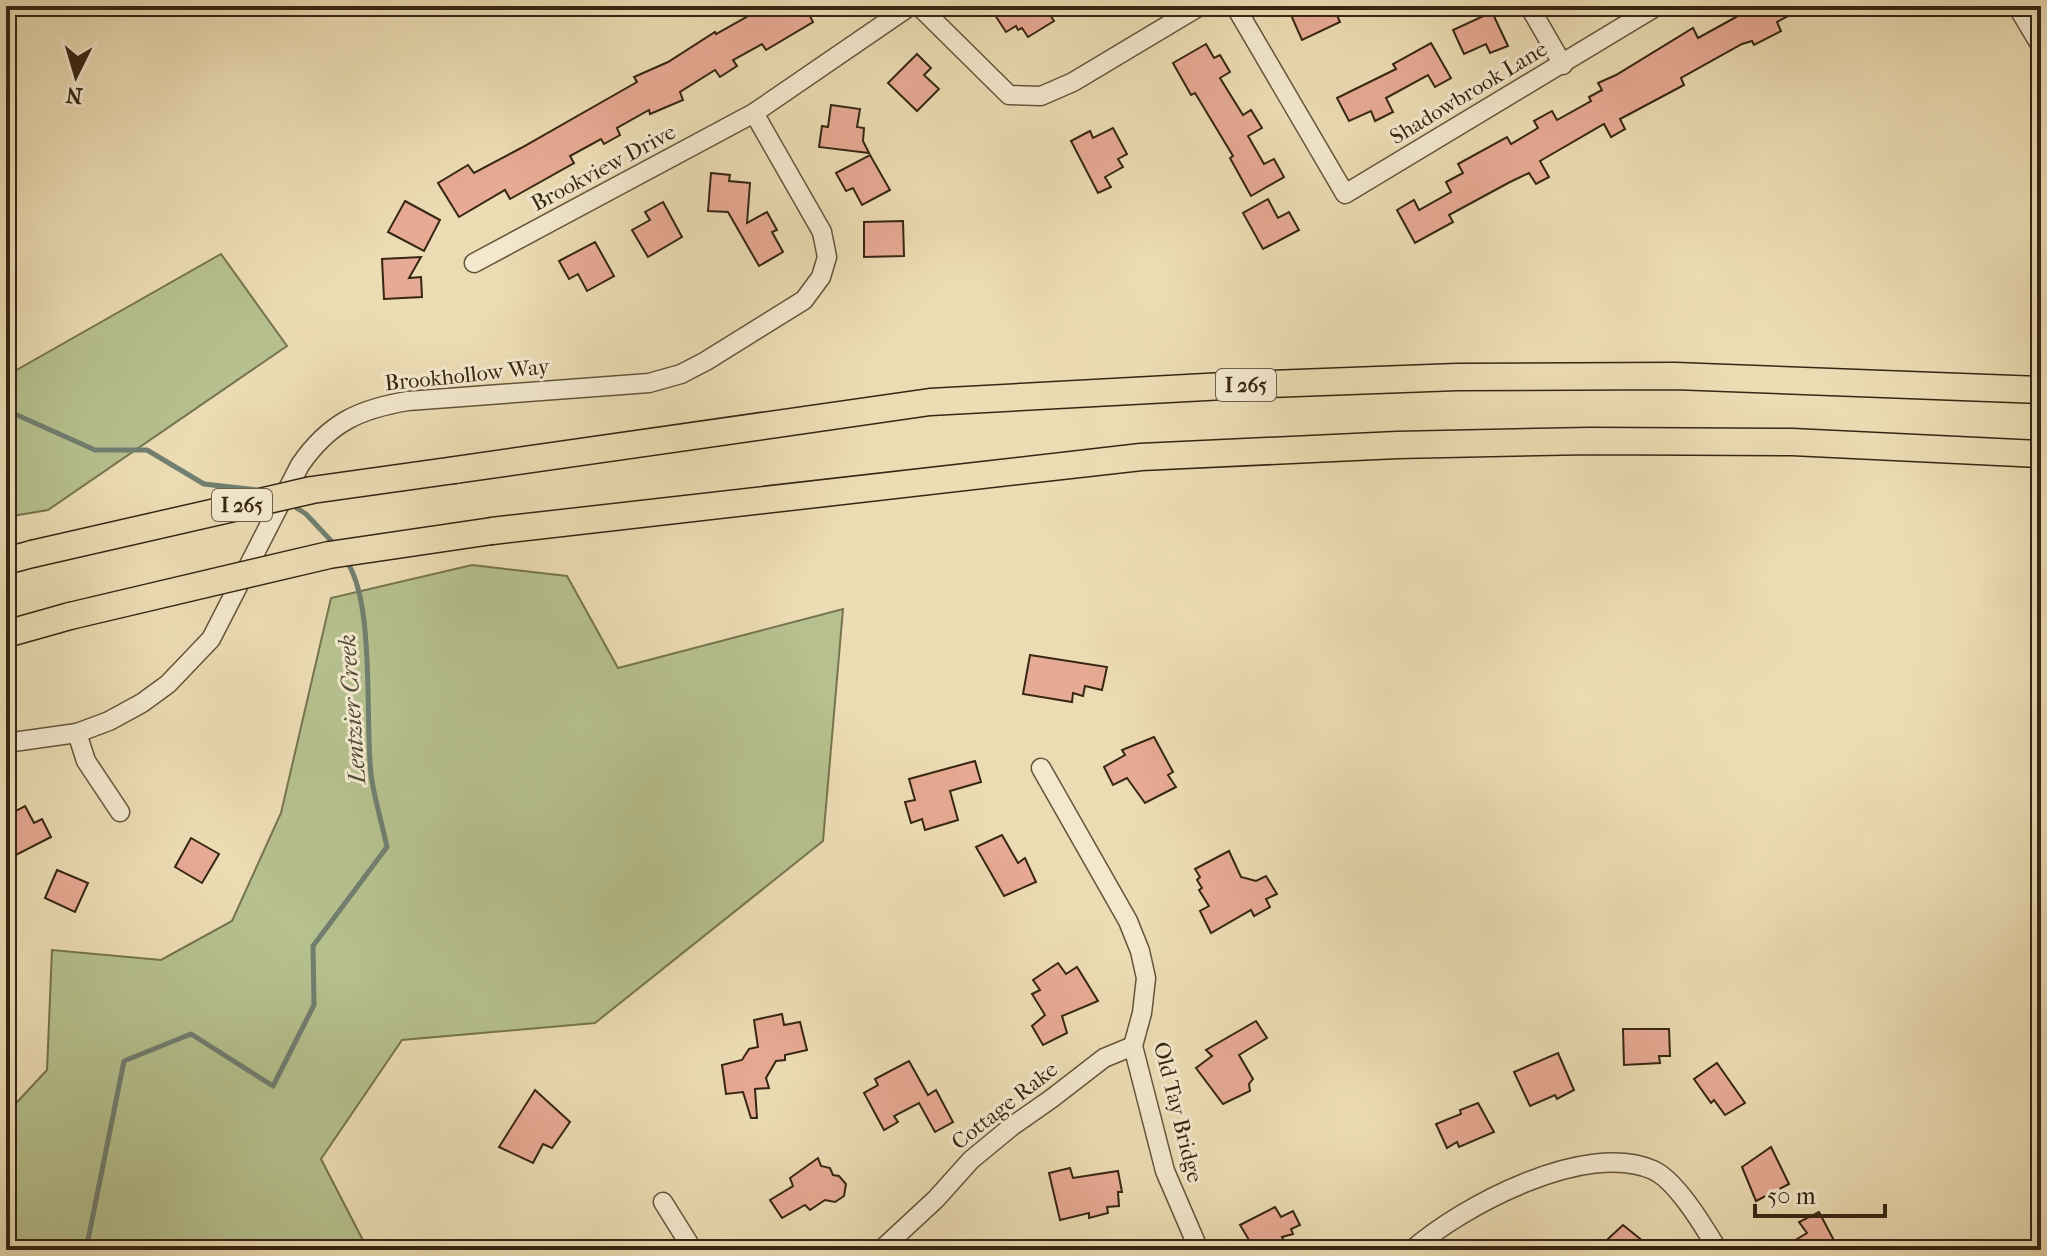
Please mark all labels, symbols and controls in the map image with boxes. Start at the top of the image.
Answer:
north arrow [36,36,116,116]
street label: Shadowbrook Lane [1385,36,1552,150]
text: N [65,81,84,109]
street label: Brookview Drive [527,119,680,217]
street label: Brookhollow Way [383,353,552,397]
road number: I 265 [1216,369,1276,401]
road number: I 265 [212,489,272,521]
water label: Lentzier Creek [333,633,371,787]
street label: Old Tay Bridge [1148,1039,1208,1185]
street label: Cottage Rake [946,1056,1063,1155]
scale bar [1755,1168,1885,1218]
text: 50 m [1767,1182,1816,1210]

